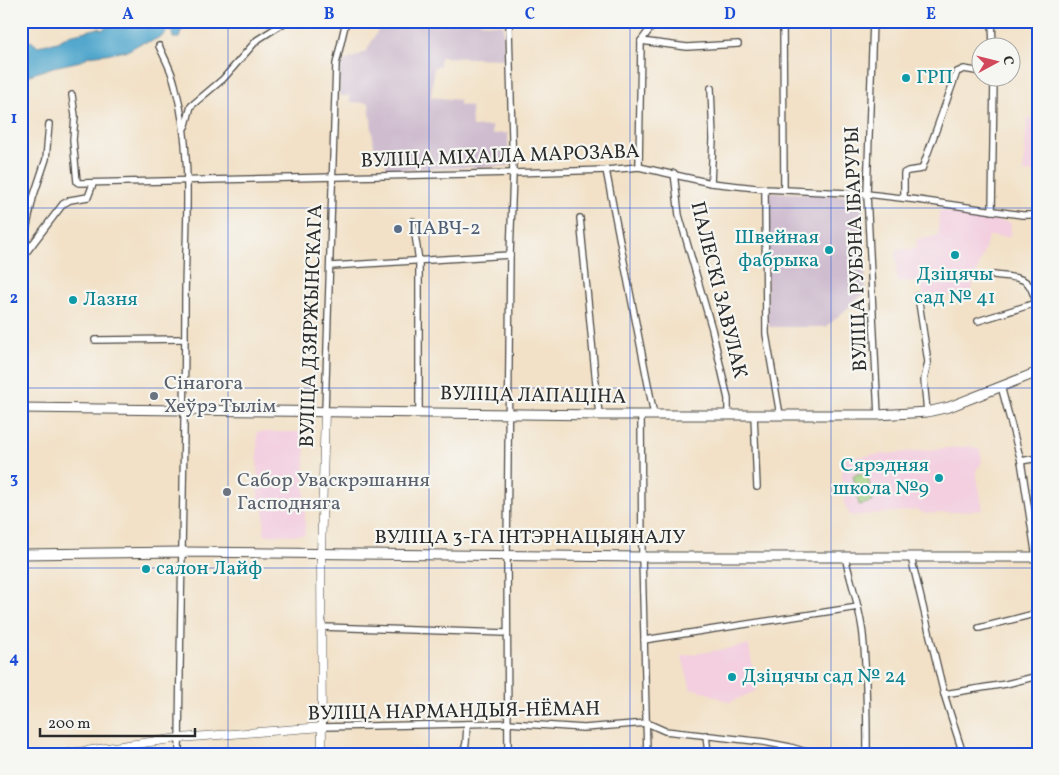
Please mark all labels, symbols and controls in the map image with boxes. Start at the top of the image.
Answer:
text: A [122,4,134,26]
text: B [324,4,335,26]
text: C [525,4,535,26]
text: D [724,4,736,26]
text: E [926,4,936,26]
north arrow [972,38,1022,88]
text: С [997,55,1017,66]
place label: ГРП [916,64,953,92]
marker: ГРП [900,72,912,84]
text: 1 [11,108,17,130]
street label: ВУЛІЦА РУБЭНА ІБАРУРЫ [839,126,875,372]
street label: ВУЛІЦА МІХАІЛА МАРОЗАВА [360,138,640,176]
street label: ПАЛЕСКІ ЗАВУЛАК [682,199,754,382]
street label: ВУЛІЦА ДЗЯРЖЫНСКАГА [294,204,330,448]
place label: ПАВЧ-2 [408,215,481,243]
marker: ПАВЧ-2 [392,223,404,235]
place label: Швейная фабрыка [734,224,819,275]
marker: Швейная фабрыка [823,244,835,256]
marker: Дзіцячы сад № 41 [949,249,961,261]
place label: Дзіцячы сад № 41 [914,261,996,312]
place label: Лазня [83,286,138,314]
text: 2 [10,288,18,310]
marker: Лазня [67,294,79,306]
place label: Сінагога Хеўрэ Тылім [164,370,276,421]
street label: ВУЛІЦА ЛАПАЦІНА [440,380,626,412]
marker: Сінагога Хеўрэ Тылім [148,390,160,402]
place label: Сярэдняя школа №9 [833,452,929,503]
place label: Сабор Уваскрэшання Гасподняга [237,467,430,518]
text: 3 [10,468,18,490]
marker: Сярэдняя школа №9 [933,472,945,484]
marker: Сабор Уваскрэшання Гасподняга [221,486,233,498]
street label: ВУЛІЦА 3-ГА ІНТЭРНАЦЫЯНАЛУ [375,524,685,552]
place label: салон Лайф [156,555,262,583]
marker: салон Лайф [140,563,152,575]
text: 4 [9,648,19,670]
place label: Дзіцячы сад № 24 [742,663,907,691]
marker: Дзіцячы сад № 24 [726,671,738,683]
street label: ВУЛІЦА НАРМАНДЫЯ-НЁМАН [307,695,601,729]
scale bar [40,705,195,737]
text: 200 m [48,714,91,735]

